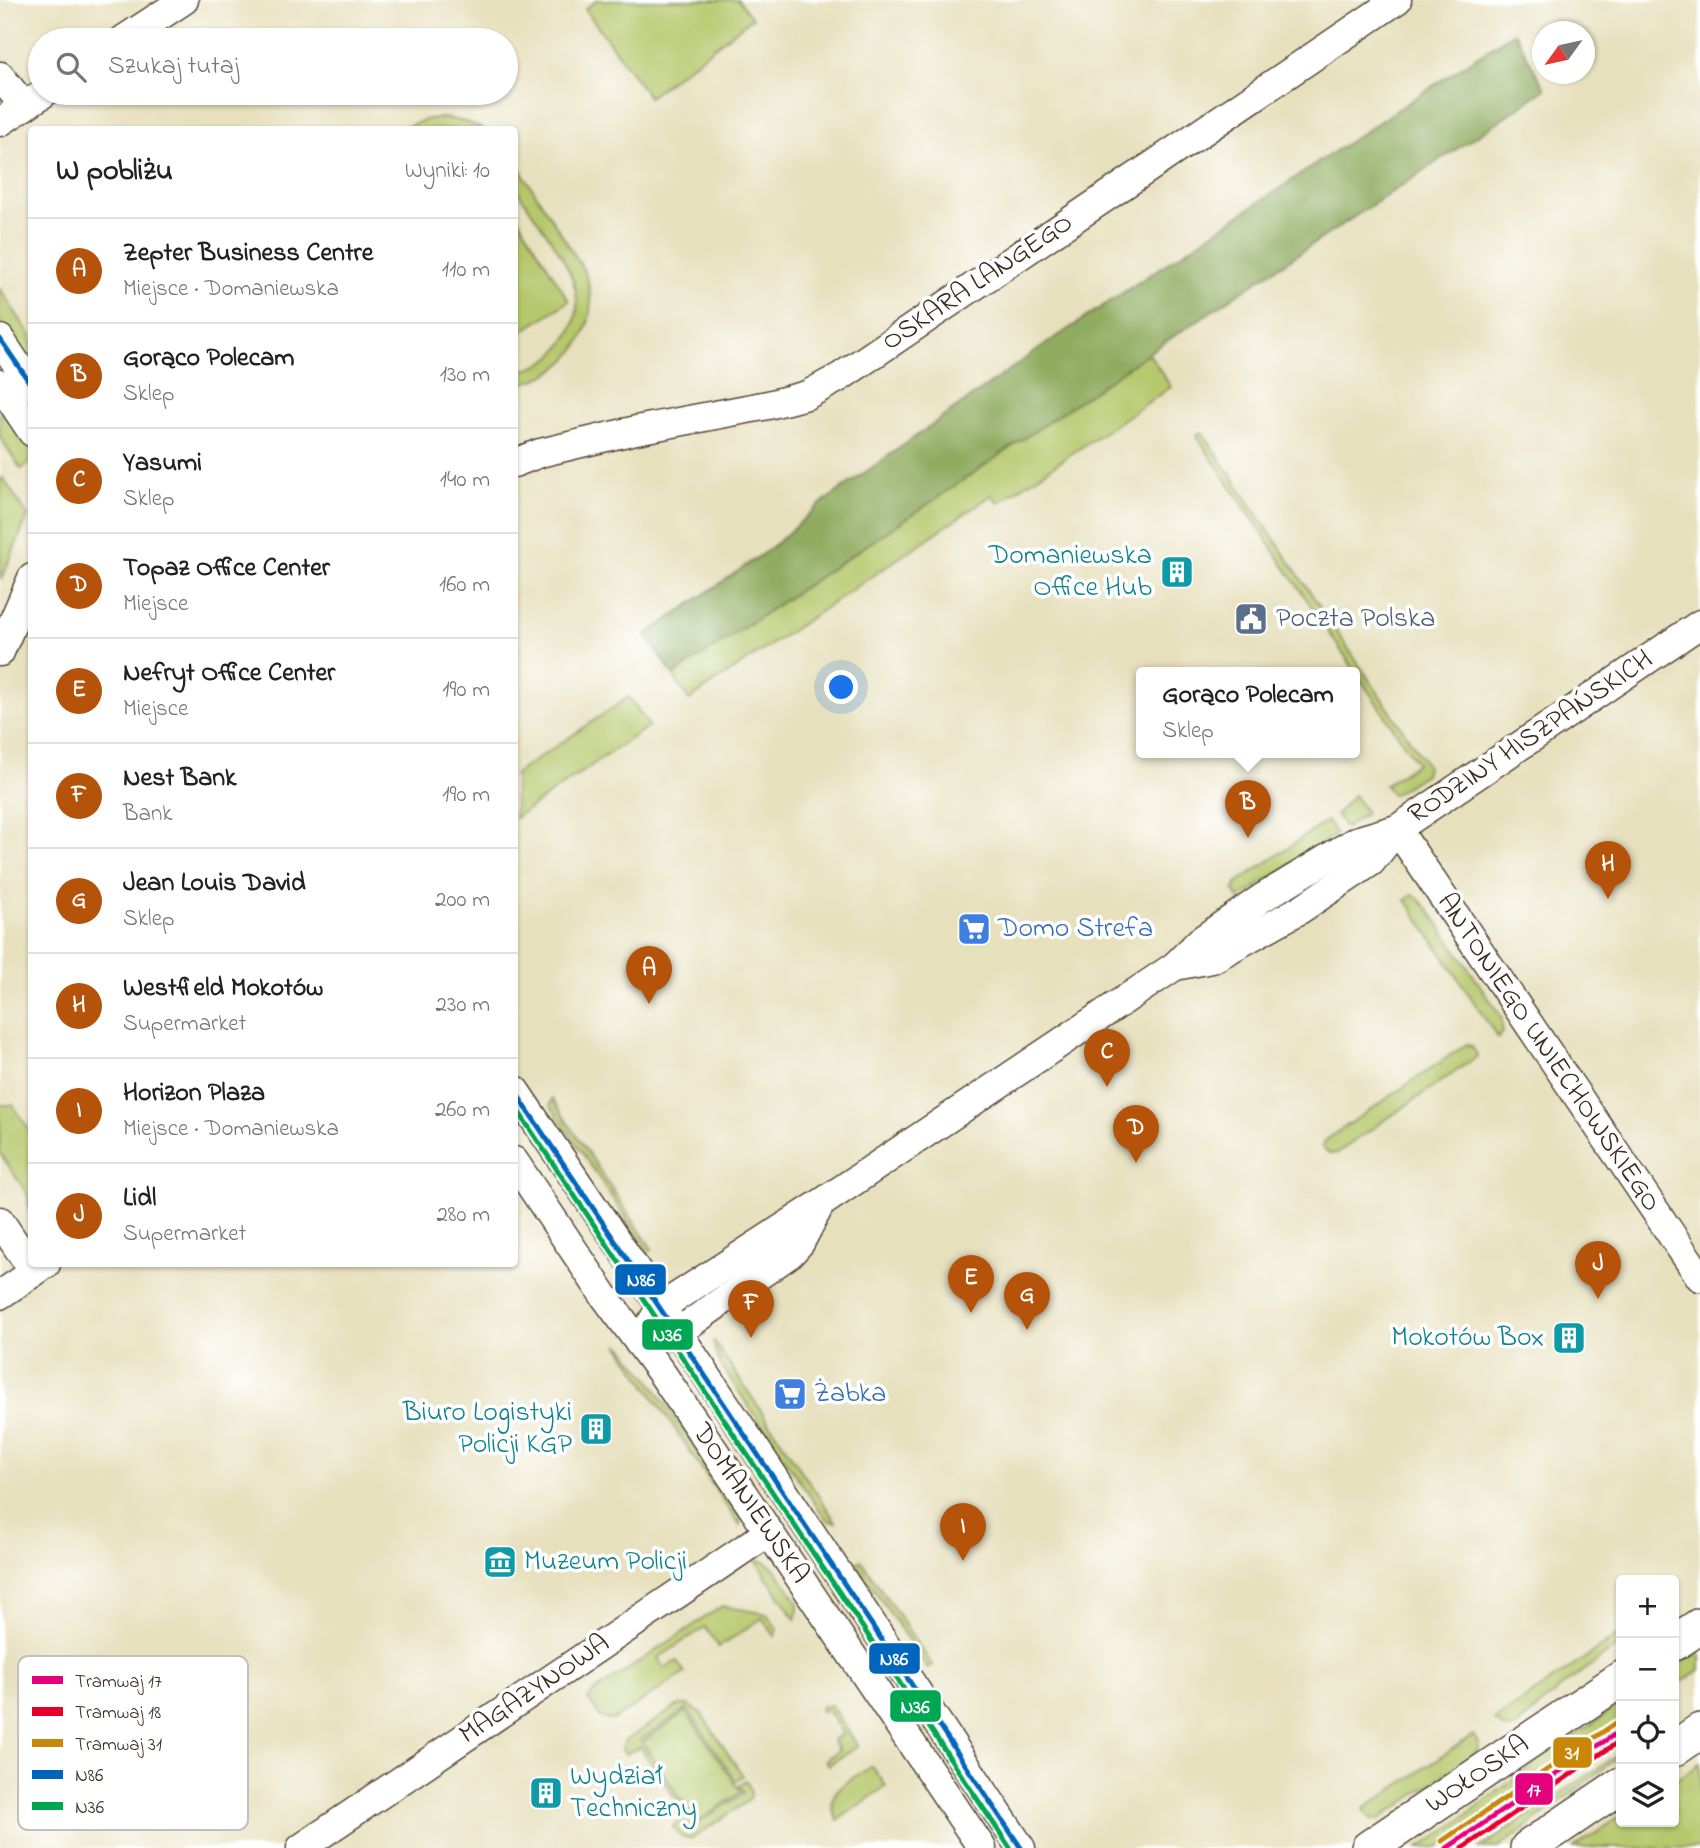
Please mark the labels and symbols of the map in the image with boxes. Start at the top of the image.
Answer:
north arrow [1532,21,1595,84]
street label: OSKARA LANGEGO [874,204,1082,362]
place label: Domaniewska Office Hub [988,536,1152,609]
building icon: Domaniewska Office Hub [1158,553,1196,591]
place label: Poczta Polska [1276,599,1435,640]
public building icon: Poczta Polska [1232,600,1270,638]
street label: RODZINY HISZPAŃSKICH [1400,641,1662,835]
your location [824,670,858,704]
pin: B [1225,780,1271,838]
pin: H [1585,841,1631,899]
street label: ANTONIEGO UNIECHOWSKIEGO [1426,885,1670,1221]
place label: Domo Strefa [997,909,1153,950]
supermarket icon: Domo Strefa [955,910,993,948]
pin: A [626,946,672,1004]
pin: C [1084,1029,1130,1087]
pin: D [1113,1105,1159,1163]
pin: J [1575,1241,1621,1299]
pin: E [948,1255,994,1313]
line badge: N86 [614,1263,667,1296]
text: N86 [627,1268,656,1295]
pin: G [1004,1272,1050,1330]
pin: F [728,1280,774,1338]
line badge: N36 [641,1318,694,1351]
place label: Mokotów Box [1391,1318,1544,1359]
building icon: Mokotów Box [1550,1319,1588,1357]
text: N36 [652,1323,682,1350]
place label: Żabka [814,1374,886,1415]
supermarket icon: Żabka [771,1375,809,1413]
place label: Biuro Logistyki Policji KGP [402,1393,572,1466]
building icon: Biuro Logistyki Policji KGP [577,1410,615,1448]
street label: DOMANIEWSKA [680,1415,819,1593]
pin: I [940,1503,986,1561]
place label: Muzeum Policji [524,1542,687,1583]
museum icon: Muzeum Policji [481,1543,519,1581]
street label: MAGAZYNOWA [451,1624,619,1756]
line badge: N86 [868,1642,921,1675]
text: N86 [880,1647,909,1674]
legend [18,1656,248,1830]
text: Tramwaj 17 [75,1669,162,1696]
line badge: N36 [889,1689,942,1723]
text: N36 [900,1695,930,1722]
text: Tramwaj 18 [75,1700,161,1727]
street label: WOŁOSKA [1418,1725,1538,1825]
text: Tramwaj 31 [75,1732,162,1759]
line badge: 31 [1552,1736,1593,1769]
text: 31 [1564,1741,1579,1768]
place label: Wydział Techniczny [570,1757,697,1830]
text: N86 [75,1763,103,1790]
line badge: 17 [1514,1772,1554,1806]
building icon: Wydział Techniczny [527,1774,565,1812]
text: 17 [1527,1778,1541,1805]
text: N36 [75,1795,104,1822]

